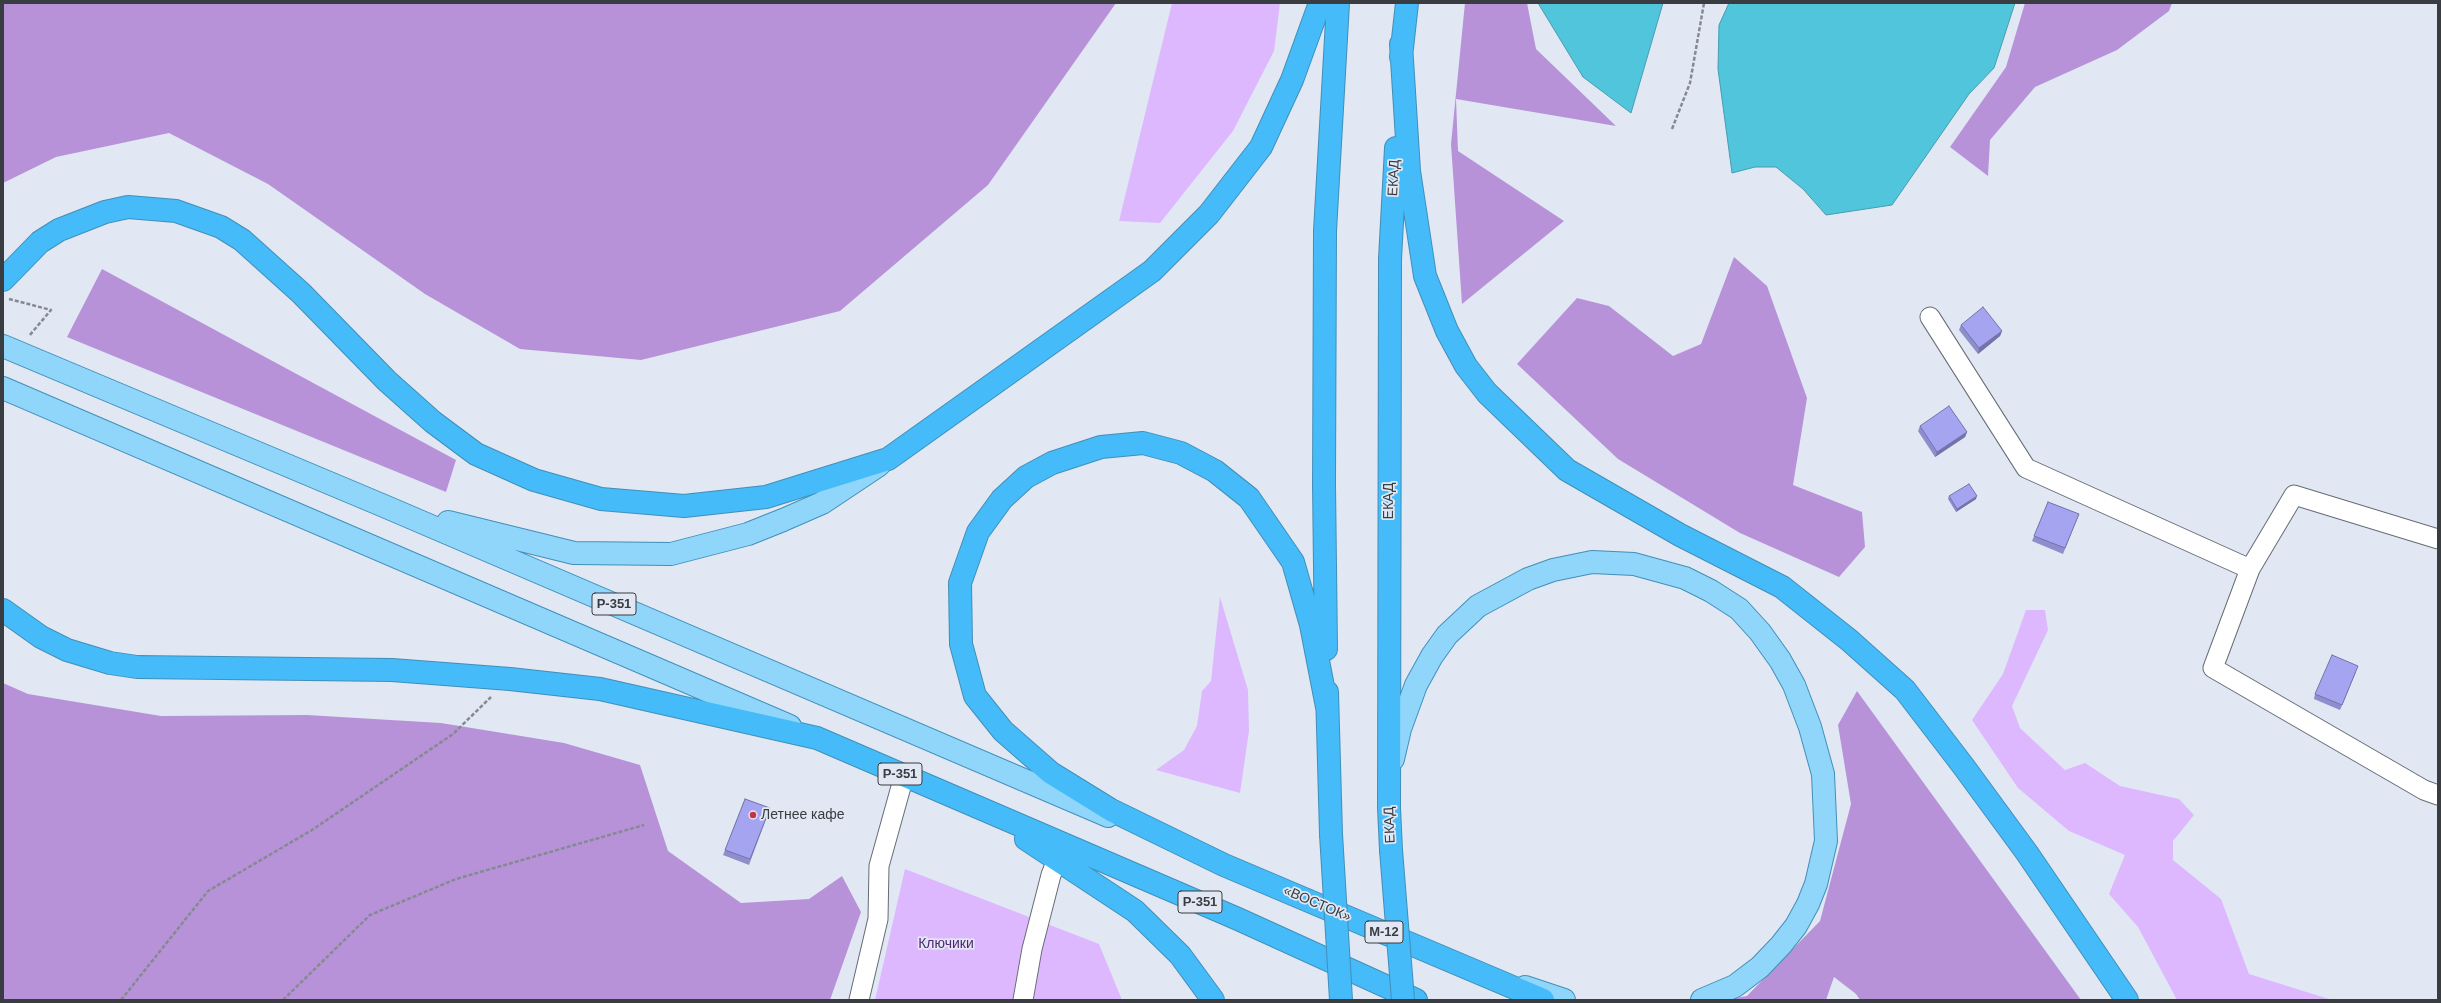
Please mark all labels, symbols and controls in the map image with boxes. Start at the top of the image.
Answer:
street label: ЕКАД [1385,159,1403,197]
street label: ЕКАД [1381,483,1397,519]
road number: Р-351 [592,593,636,615]
road number: Р-351 [878,763,922,785]
street label: ЕКАД [1381,806,1399,844]
place label: Летнее кафе [761,807,845,823]
marker: Летнее кафе [748,810,758,820]
street label: «ВОСТОК» [1281,882,1353,926]
road number: Р-351 [1178,891,1222,913]
road number: М-12 [1365,921,1403,943]
park label: Ключики [918,936,974,952]

